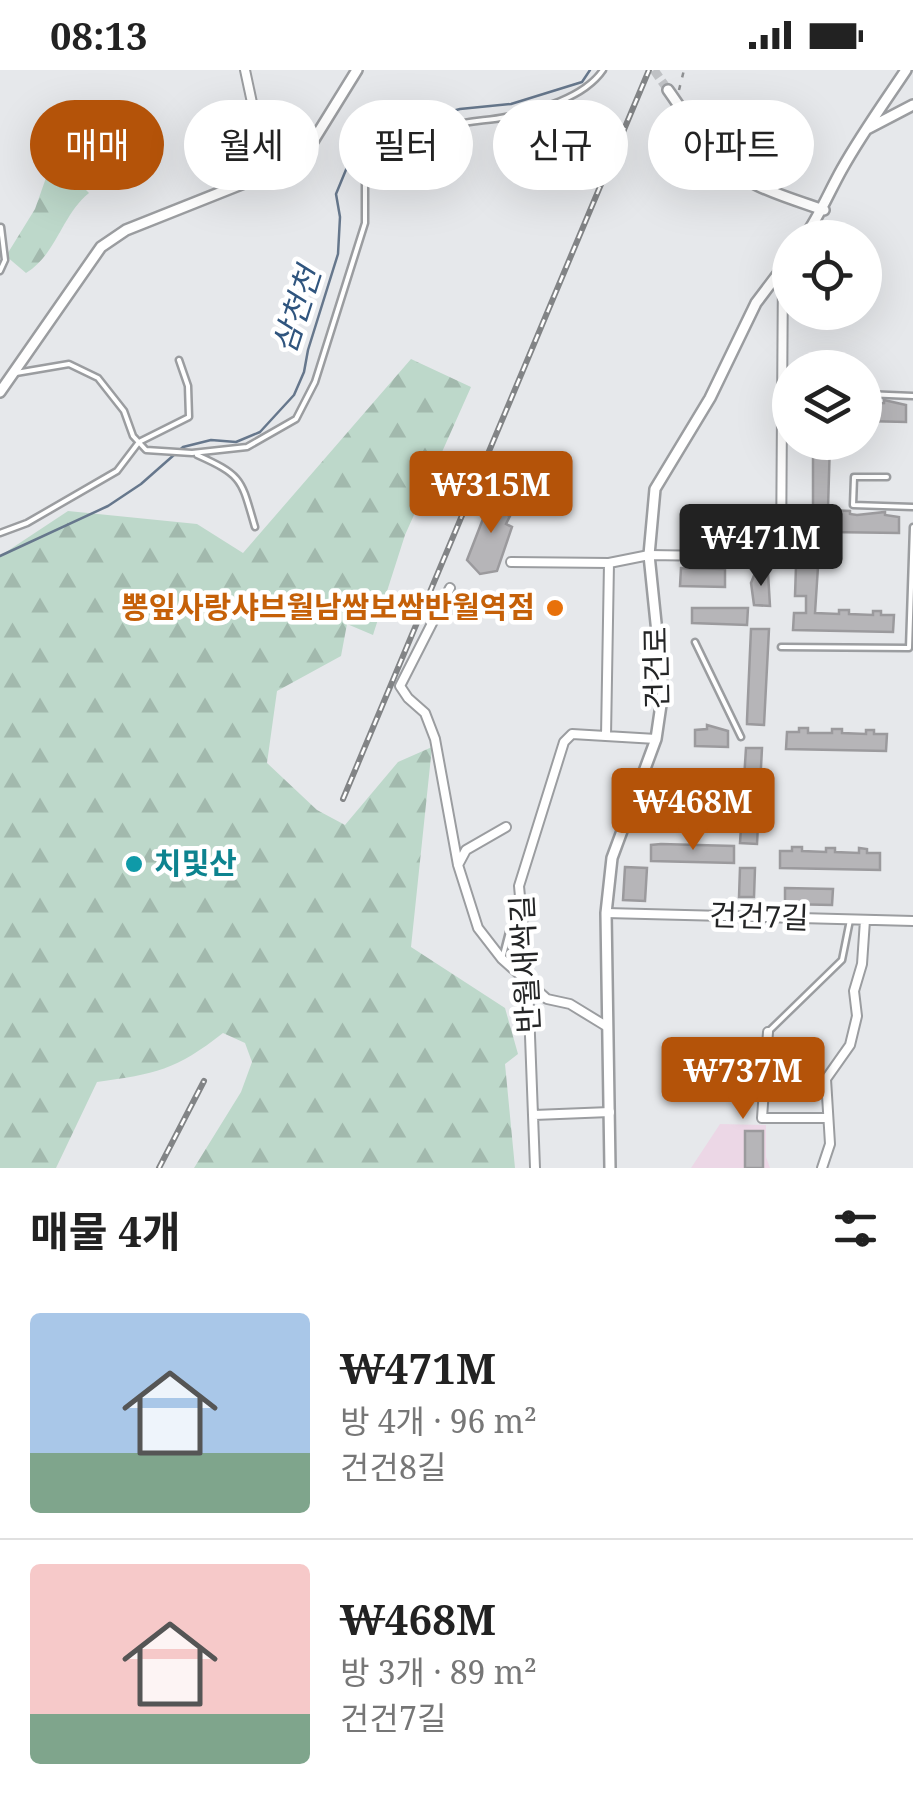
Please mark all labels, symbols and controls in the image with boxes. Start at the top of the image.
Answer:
text: 08:13 [50,9,147,61]
chip: 매매 [30,100,164,190]
chip: 월세 [184,100,319,190]
chip: 필터 [339,100,473,190]
chip: 신규 [493,100,628,190]
chip: 아파트 [648,100,814,190]
map controls [772,220,882,460]
button: locate [772,220,882,330]
water label: 삼천천 [261,258,331,358]
button: layers [772,350,882,460]
pin: ₩315M [421,451,561,536]
text: ₩315M [432,462,550,505]
pin: ₩471M [691,504,831,589]
text: ₩471M [702,515,820,558]
place label: 뽕잎사랑샤브월남쌈보쌈반월역점 [121,586,535,627]
marker: 뽕잎사랑샤브월남쌈보쌈반월역점 [544,597,566,619]
street label: 건건로 [634,626,677,710]
pin: ₩468M [623,768,763,853]
text: ₩468M [634,779,752,822]
place label: 치및산 [154,842,237,883]
marker: 치및산 [123,853,145,875]
street label: 건건7길 [709,893,810,938]
street label: 반월새싹길 [500,894,549,1034]
pin: ₩737M [673,1037,813,1122]
text: ₩737M [684,1048,802,1091]
icon: filters [828,1201,883,1256]
text: 매물 4개 [30,1202,181,1259]
text: ₩471M [340,1339,496,1396]
icon: home [110,1353,230,1473]
text: 방 4개 · 96 m² [340,1399,537,1442]
text: 건건8길 [340,1445,446,1488]
text: ₩468M [340,1590,496,1647]
icon: home [110,1604,230,1724]
text: 방 3개 · 89 m² [340,1650,537,1693]
text: 건건7길 [340,1696,446,1739]

